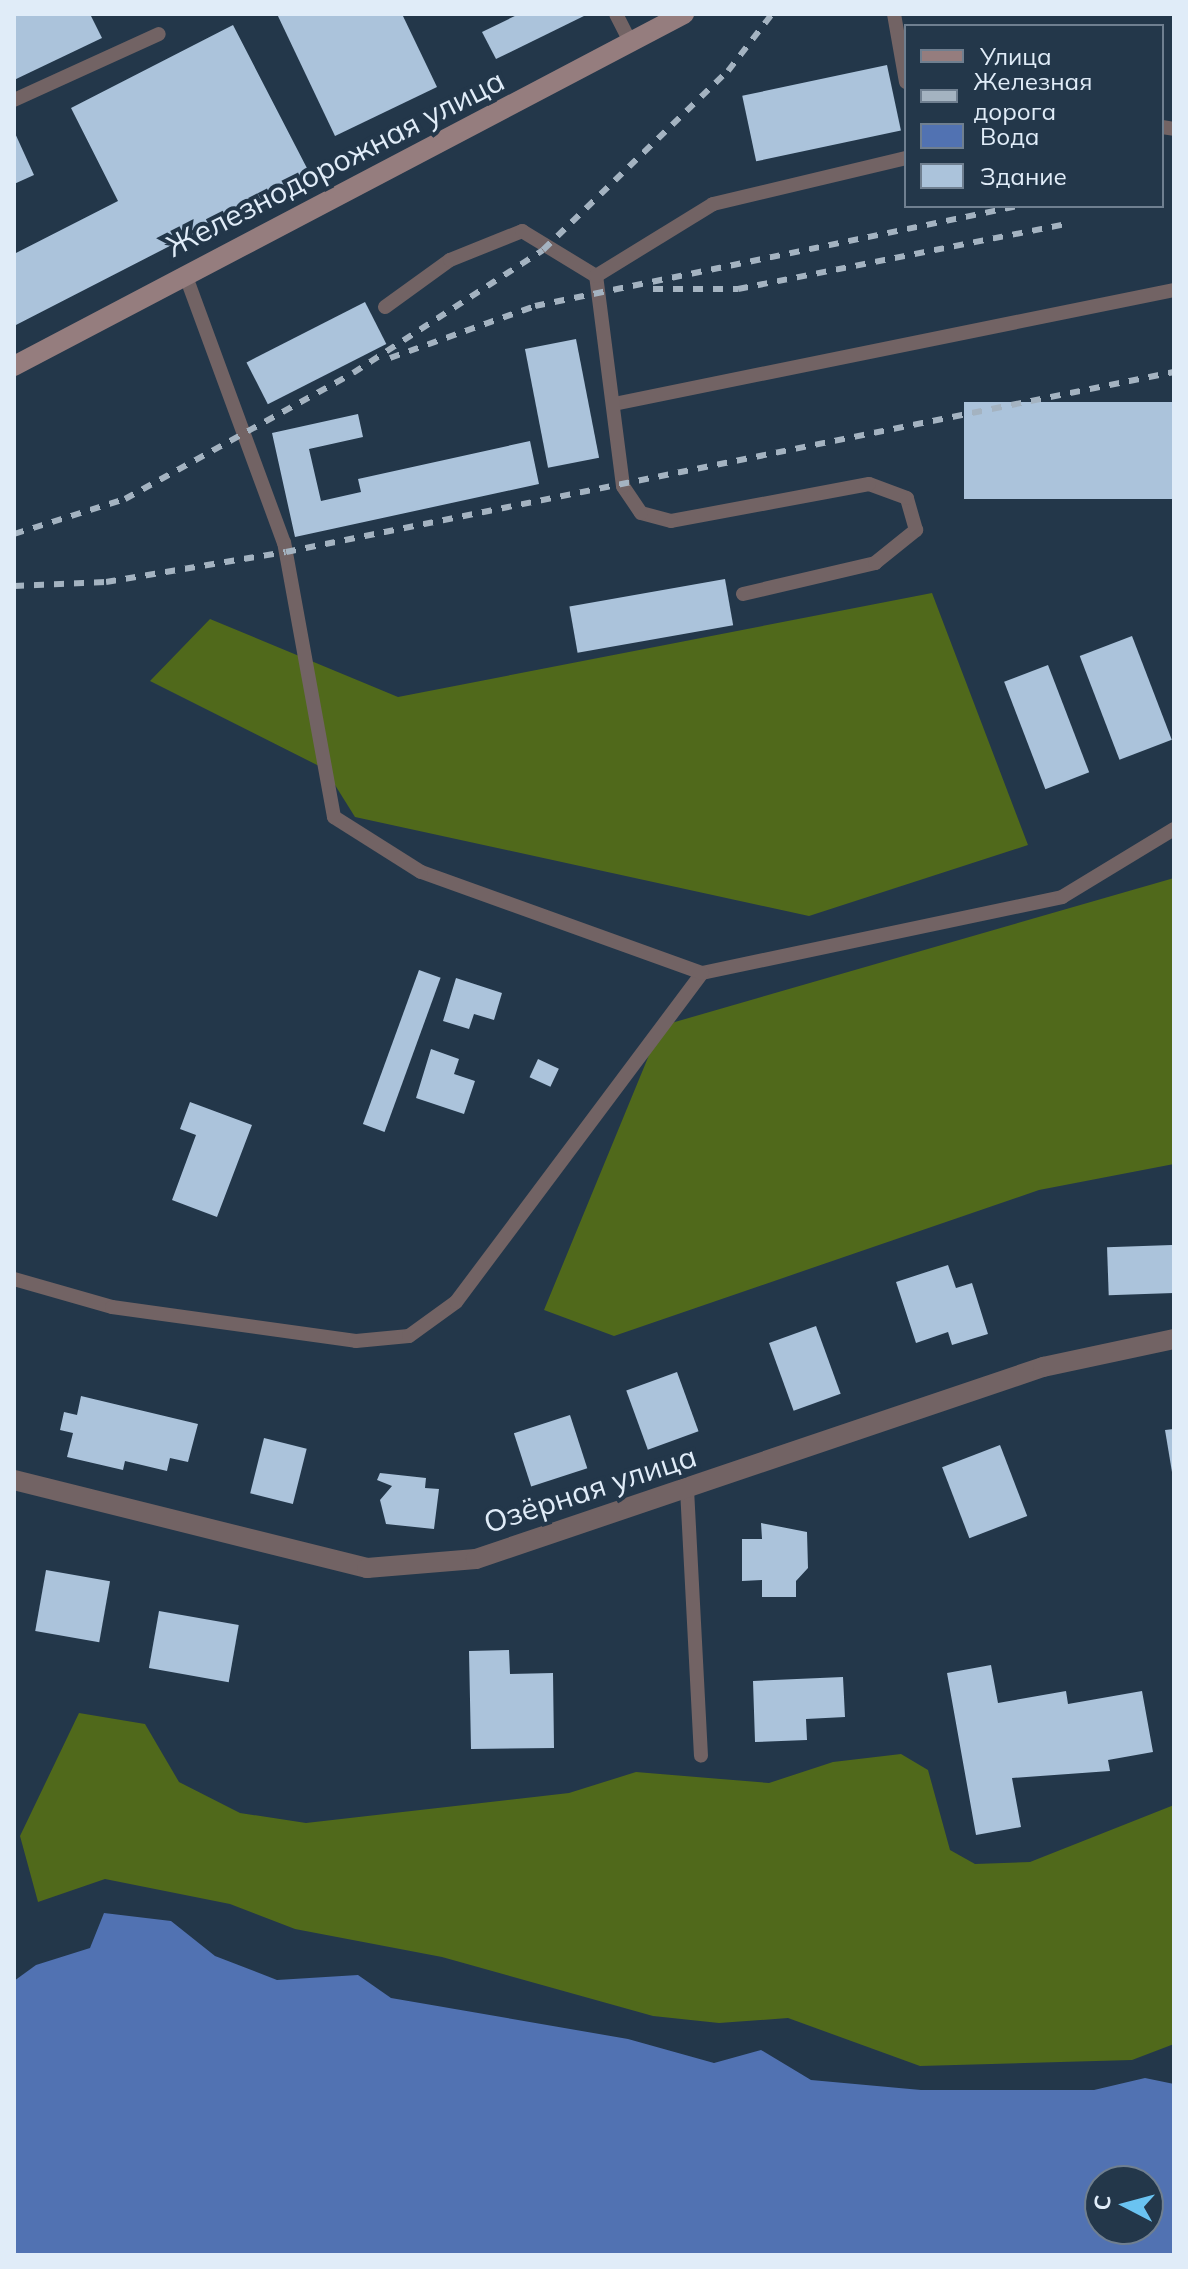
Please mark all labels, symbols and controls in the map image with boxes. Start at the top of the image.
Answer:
legend [904,24,1164,208]
text: Улица [980,41,1052,71]
street label: Железнодорожная улица [160,62,510,264]
text: Железная дорога [974,66,1092,126]
text: Вода [980,121,1040,151]
text: Здание [980,161,1067,191]
street label: Озёрная улица [479,1438,701,1540]
north arrow [1084,2165,1164,2245]
text: С [1087,2194,1117,2212]

